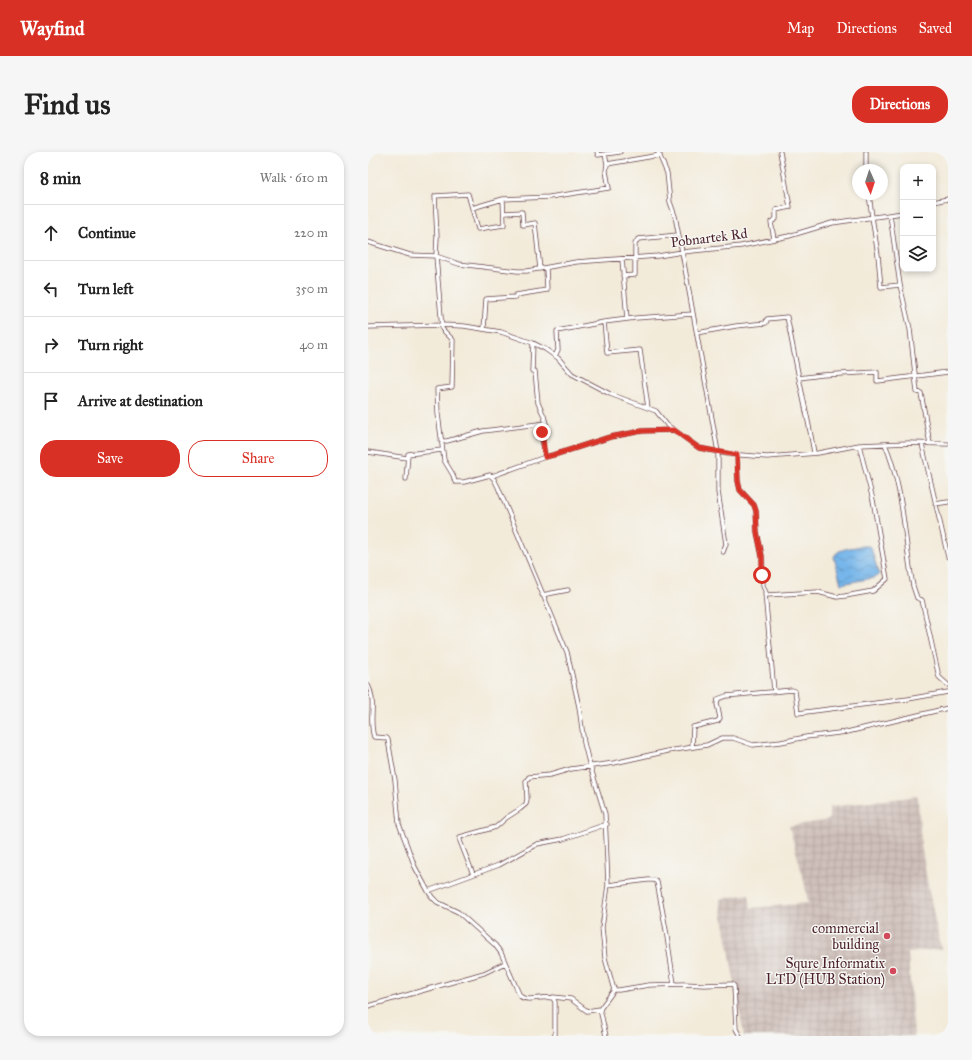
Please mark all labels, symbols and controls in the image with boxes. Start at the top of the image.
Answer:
text: Wayfind [20,17,85,40]
text: Map [787,20,814,37]
text: Directions [836,20,897,37]
text: Saved [919,20,952,37]
button: Directions [852,86,948,123]
text: Find us [24,87,110,122]
north arrow [852,164,888,200]
map controls [900,164,936,272]
button: + [900,164,936,200]
text: 8 min [40,168,81,189]
text: Walk · 610 m [260,170,328,186]
button: − [900,200,936,236]
icon: ahead [40,222,62,244]
text: Continue [78,224,136,242]
text: 220 m [294,225,328,241]
street label: Pobnartek Rd [670,225,748,251]
button: layers [900,236,936,272]
icon: left [40,278,62,300]
text: Turn left [78,280,134,298]
text: 350 m [295,281,328,297]
icon: right [40,334,62,356]
text: Turn right [78,336,143,354]
text: 40 m [299,337,328,353]
icon: arrive [40,390,62,412]
text: Arrive at destination [78,392,203,410]
route end [533,423,551,441]
button: Save [40,440,180,477]
button: Share [188,440,328,477]
route start [753,566,771,584]
place label: commercial building [812,920,879,953]
marker: commercial building [882,931,892,941]
place label: Squre Informatix LTD (HUB Station) [766,955,886,989]
marker: Squre Informatix LTD (HUB Station) [888,966,898,976]

